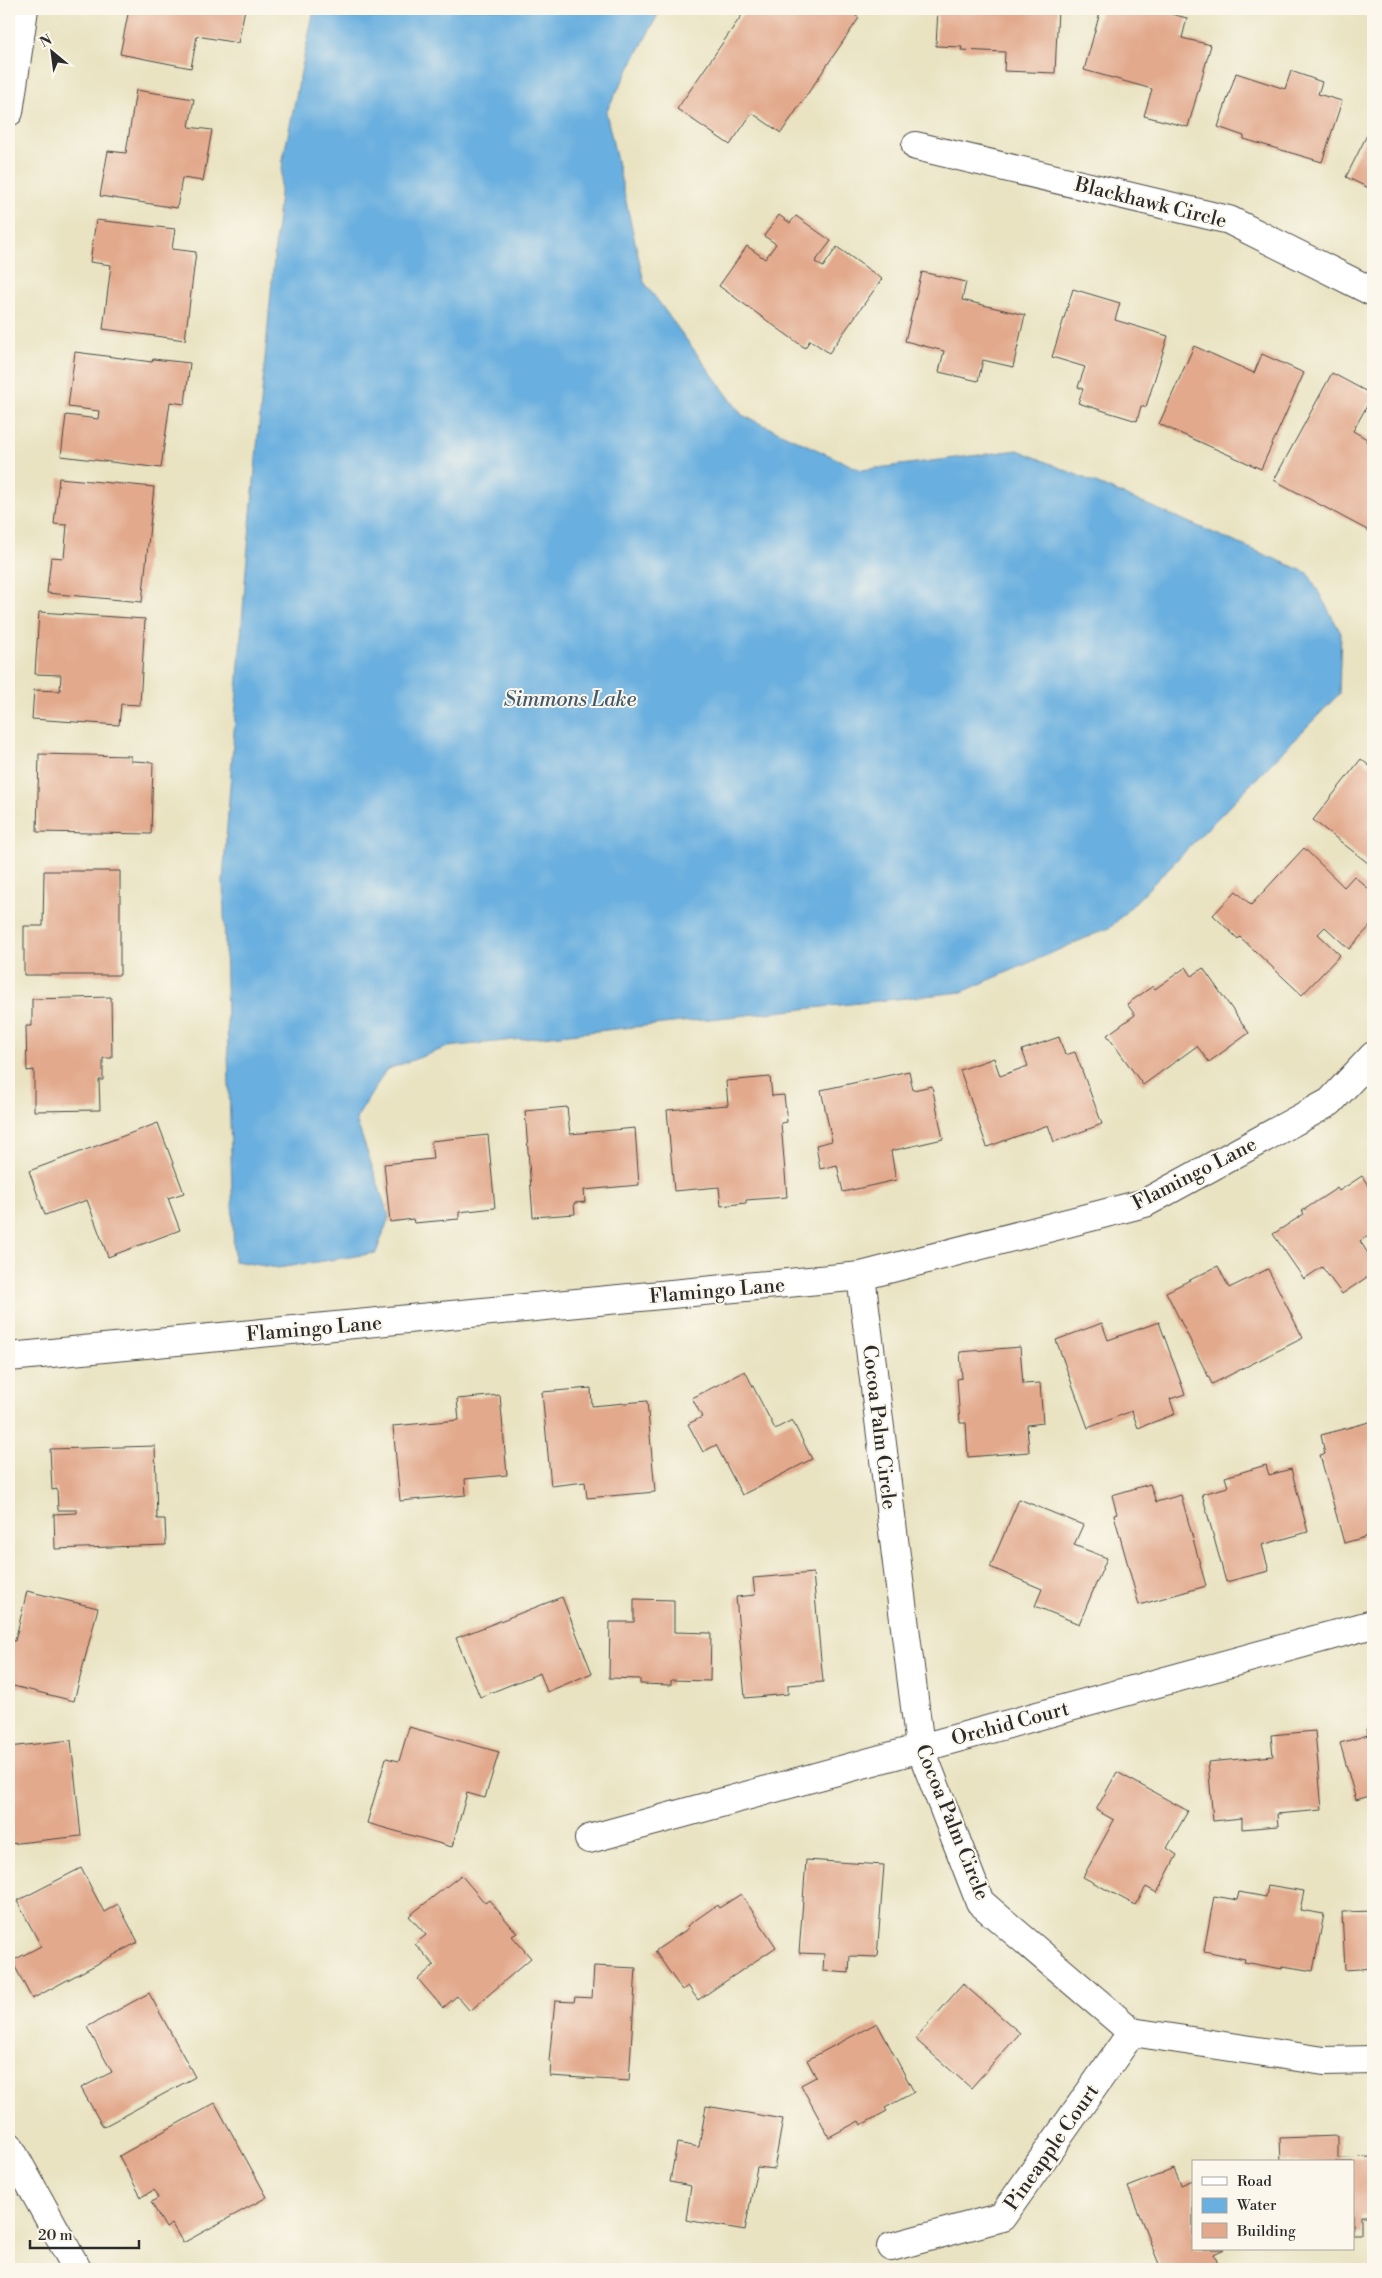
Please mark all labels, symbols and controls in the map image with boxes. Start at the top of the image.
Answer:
north arrow [28,28,78,78]
text: N [37,31,55,52]
street label: Blackhawk Circle [1071,172,1229,234]
water label: Simmons Lake [504,687,637,713]
street label: Flamingo Lane [1128,1132,1261,1216]
street label: Flamingo Lane [648,1273,786,1310]
street label: Flamingo Lane [245,1311,383,1348]
street label: Cocoa Palm Circle [856,1343,901,1511]
street label: Orchid Court [949,1697,1072,1752]
street label: Cocoa Palm Circle [909,1741,994,1904]
street label: Pineapple Court [999,2080,1105,2216]
legend [1192,2160,1354,2250]
text: Road [1237,2172,1272,2191]
text: Water [1236,2196,1277,2215]
scale bar [30,2218,139,2250]
text: Building [1236,2222,1296,2241]
text: 20 m [38,2226,73,2245]

